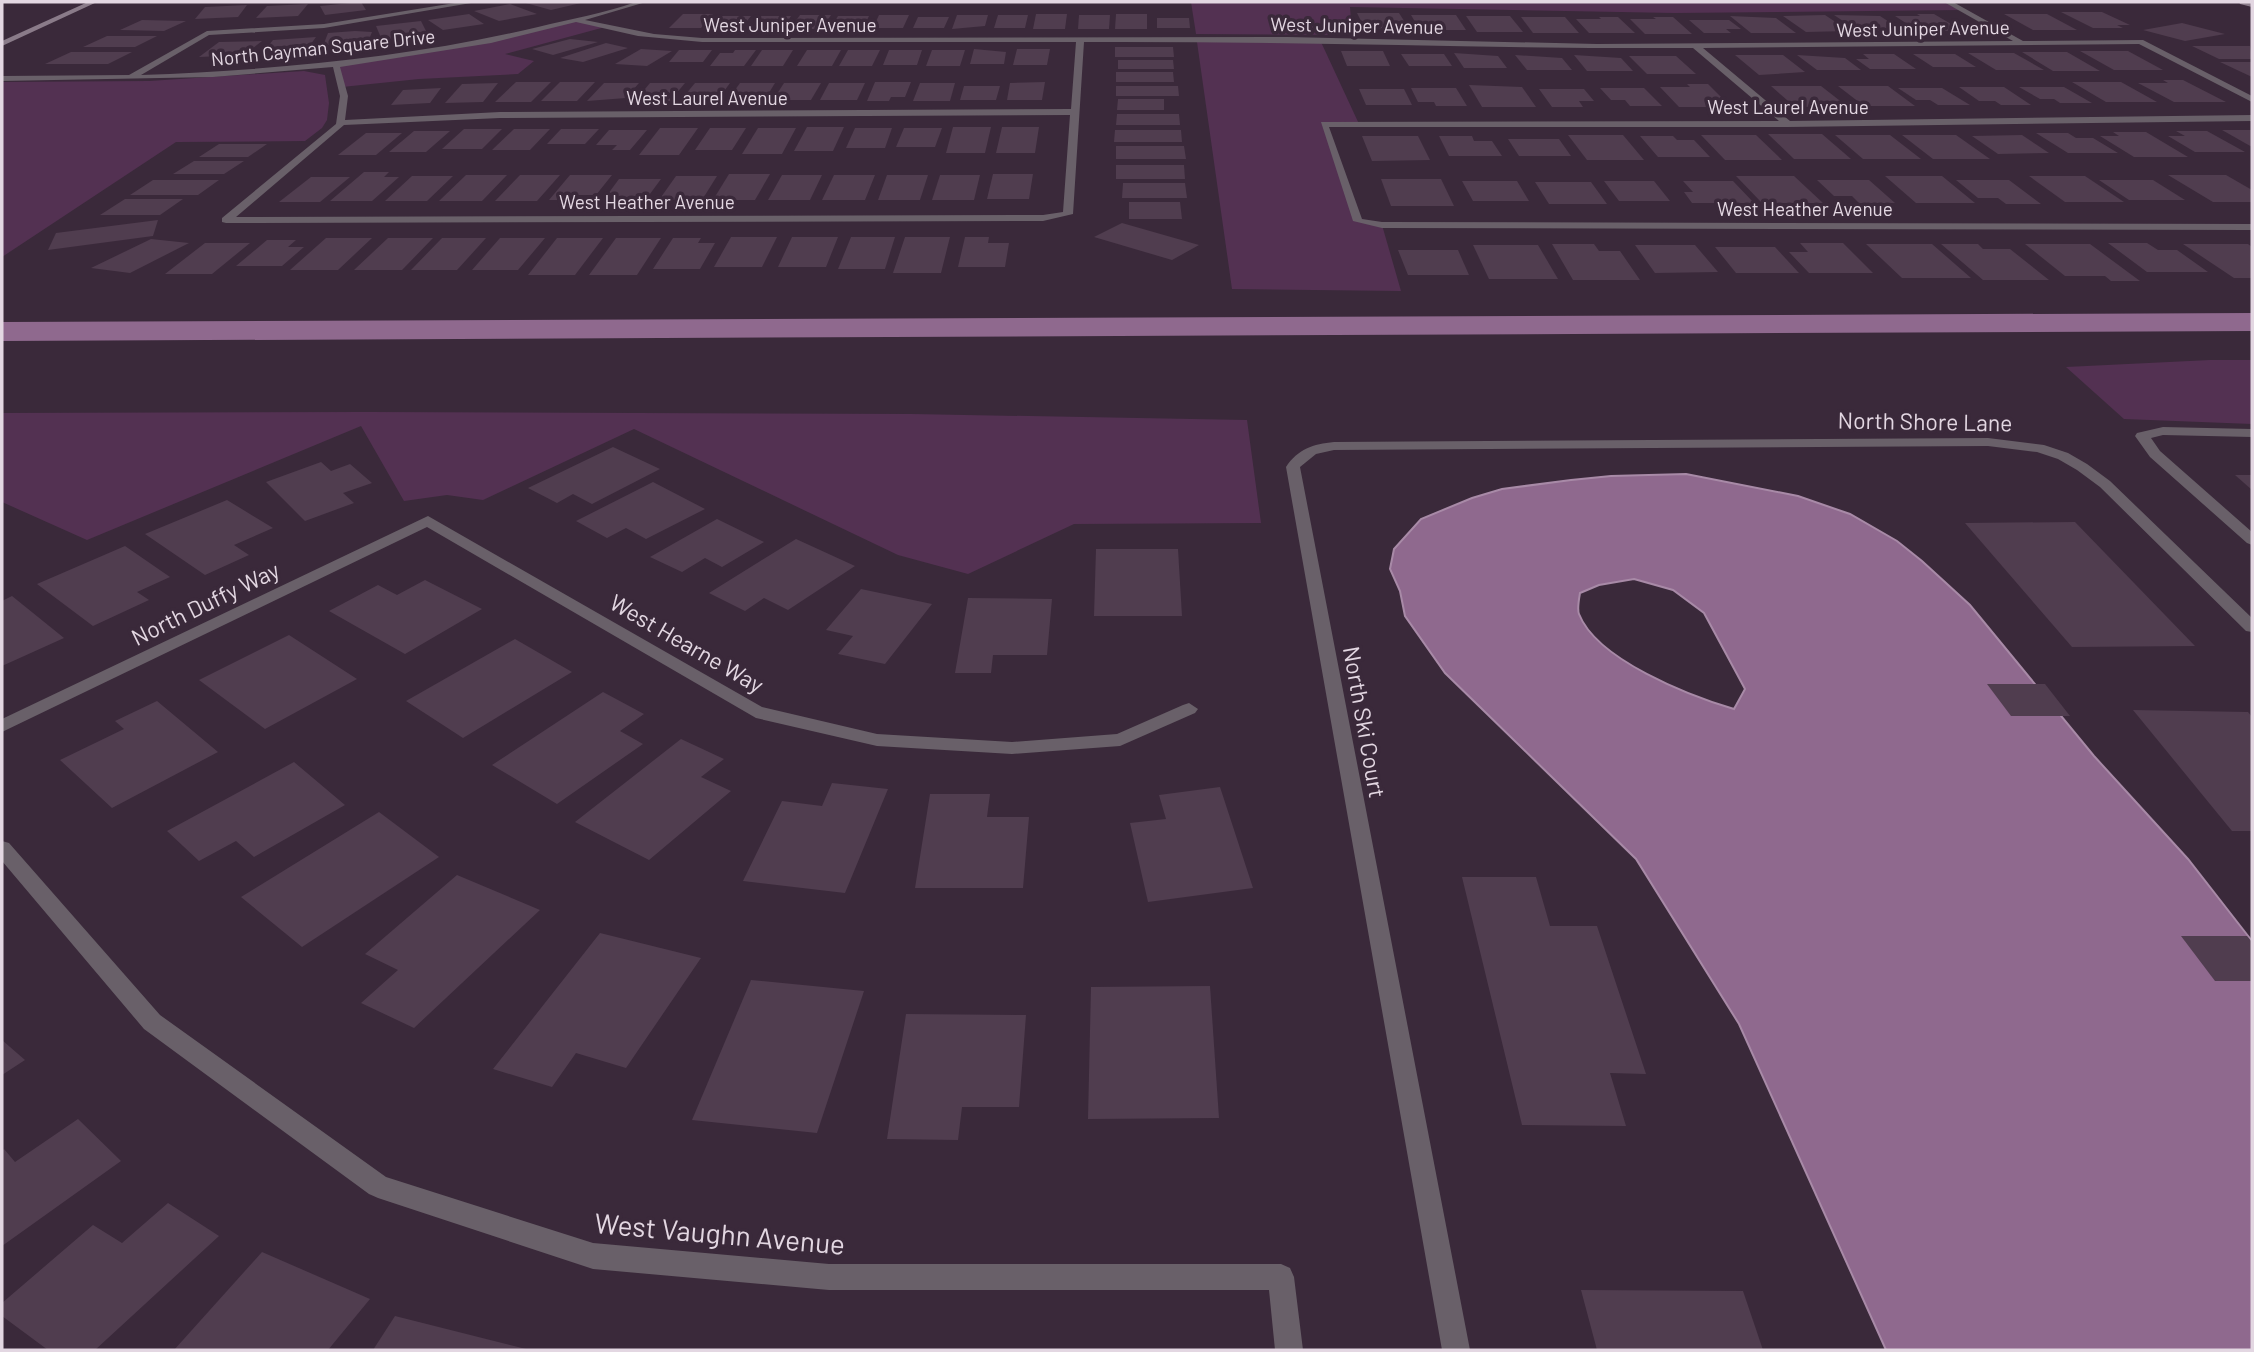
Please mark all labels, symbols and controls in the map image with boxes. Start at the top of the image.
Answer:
street label: West Juniper Avenue [1270,12,1444,38]
street label: West Juniper Avenue [703,13,877,36]
street label: West Juniper Avenue [1836,15,2010,41]
street label: North Cayman Square Drive [210,24,436,70]
street label: West Laurel Avenue [626,86,788,109]
street label: West Laurel Avenue [1707,95,1869,118]
street label: West Heather Avenue [559,190,735,213]
street label: West Heather Avenue [1717,197,1893,220]
street label: North Shore Lane [1837,405,2013,437]
street label: North Duffy Way [126,555,284,651]
street label: West Hearne Way [605,588,769,699]
street label: North Ski Court [1338,644,1392,800]
street label: West Vaughn Avenue [593,1205,847,1261]

